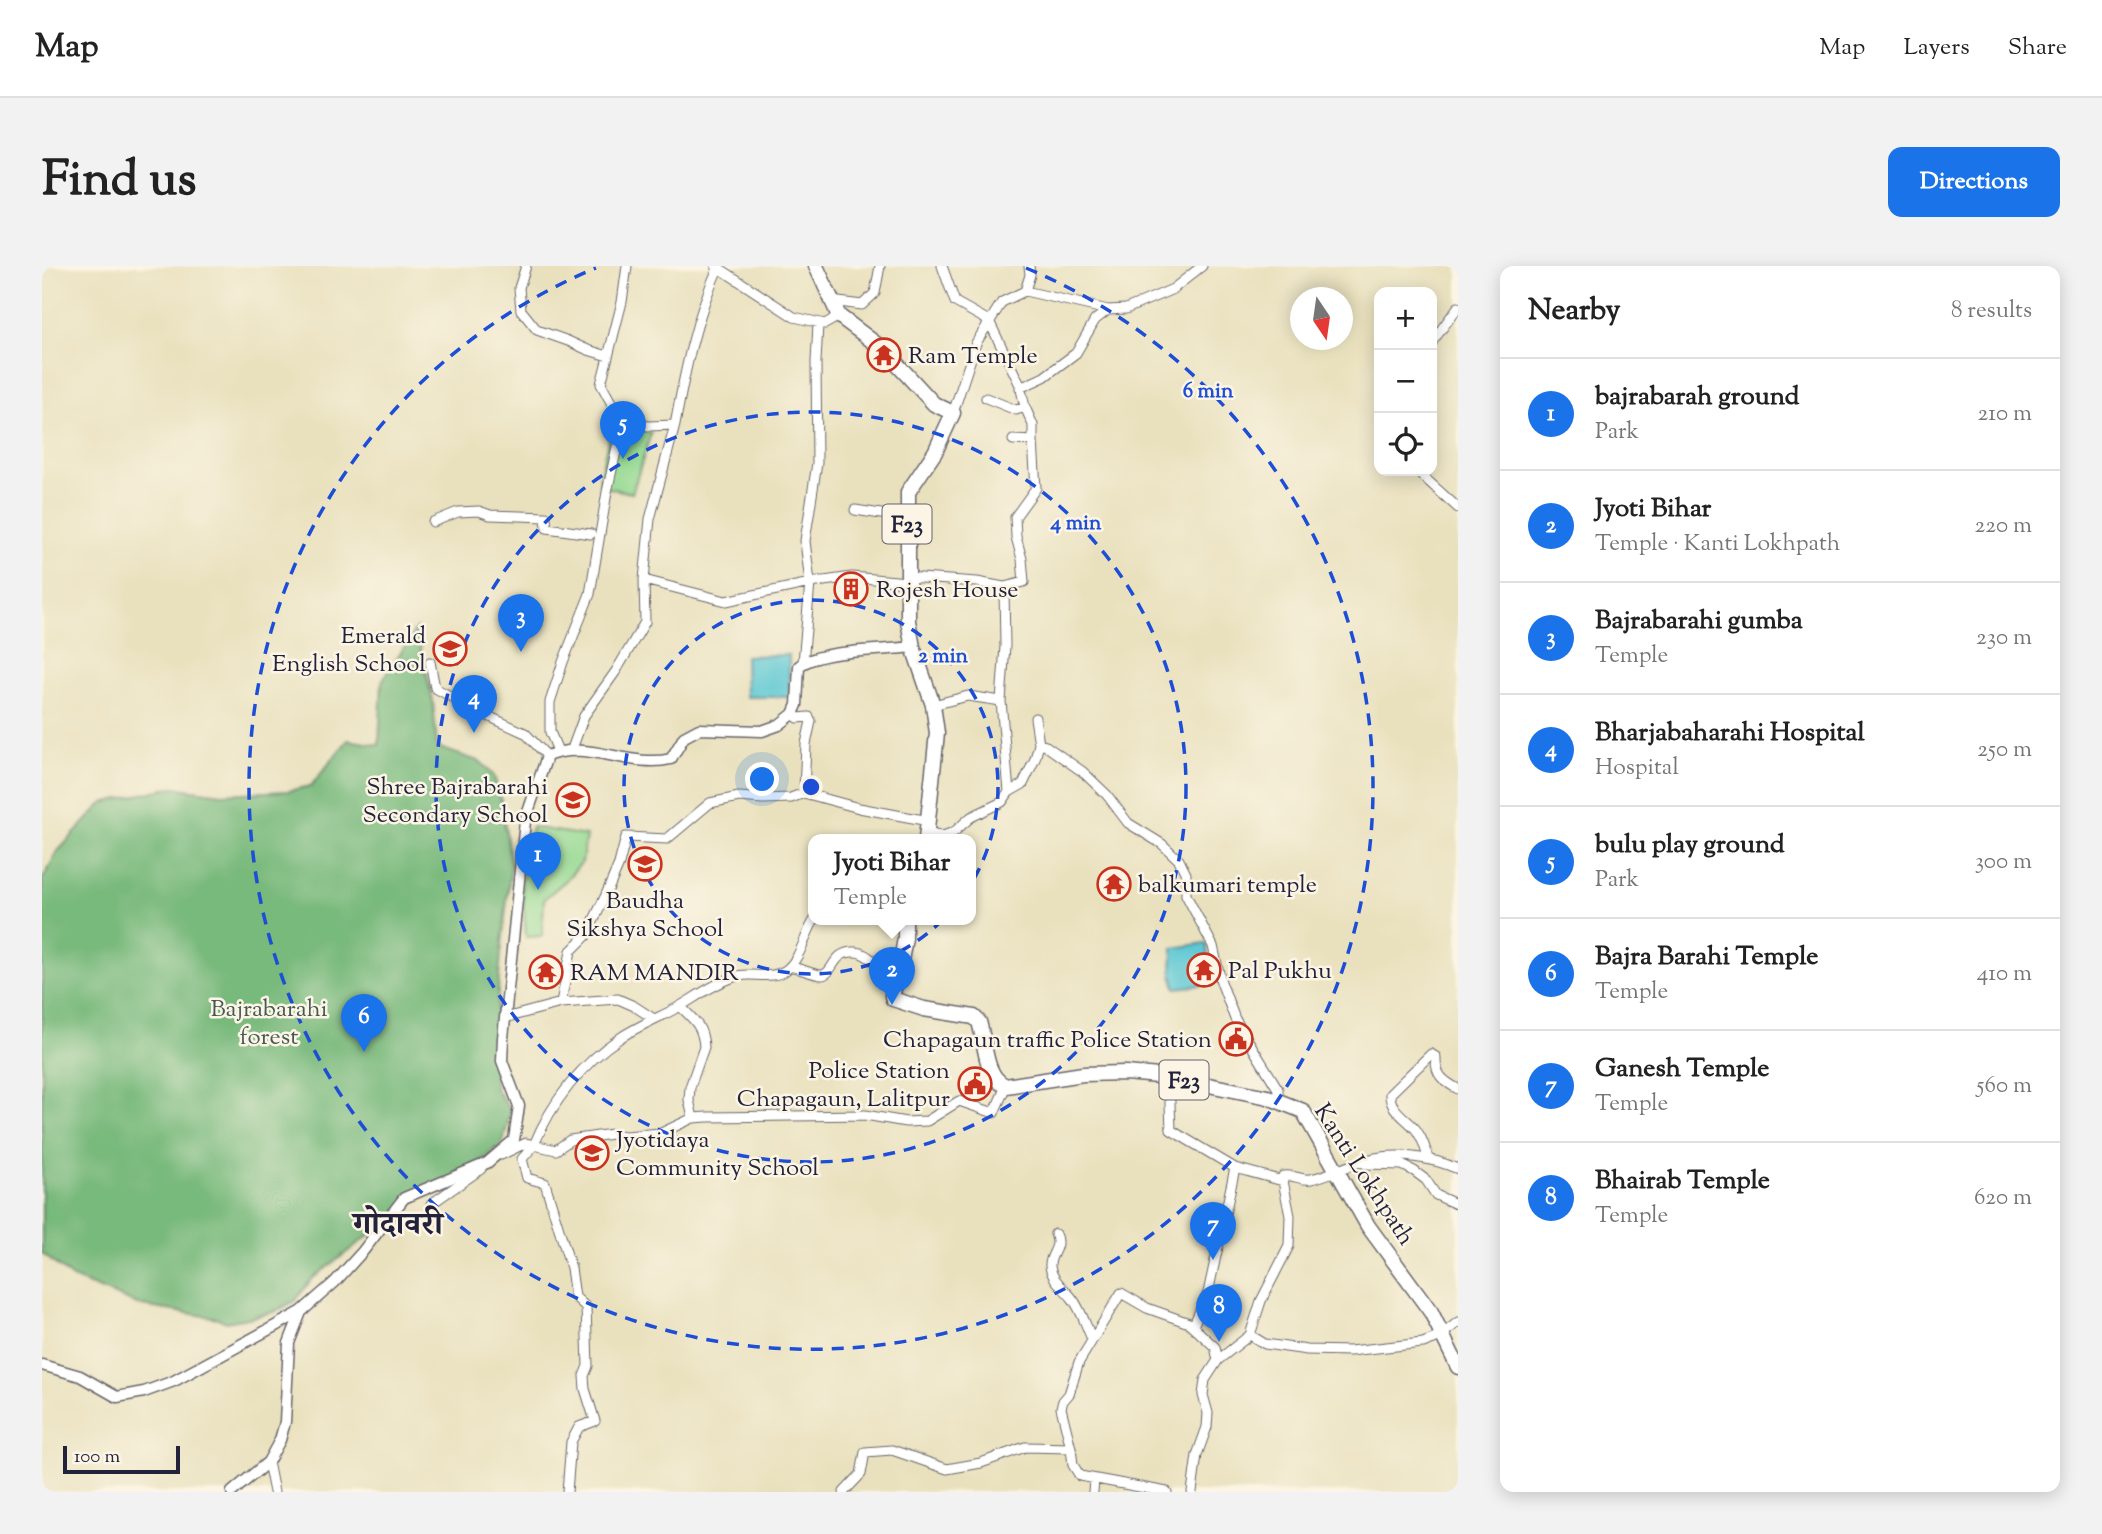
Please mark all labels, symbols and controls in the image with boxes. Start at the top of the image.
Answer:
text: Map [35,24,99,72]
text: Map [1819,31,1865,65]
text: Layers [1903,31,1970,65]
text: Share [2008,31,2067,65]
text: Find us [42,147,196,217]
button: Directions [1888,147,2060,217]
north arrow [1290,287,1353,350]
map controls [1374,287,1437,476]
button: + [1374,287,1437,350]
text: Nearby [1528,290,1620,333]
text: 8 results [1951,295,2032,328]
temple icon: Ram Temple [865,336,903,374]
place label: Ram Temple [908,340,1038,374]
button: − [1374,350,1437,413]
text: 6 min [1183,377,1234,407]
text: bajrabarah ground [1595,379,1799,416]
text: 1 [1547,398,1555,431]
text: 210 m [1978,398,2032,431]
pin: 5 [600,401,646,459]
button: locate [1374,413,1437,476]
text: Park [1595,416,1639,449]
text: Jyoti Bihar [1595,491,1711,528]
road number: F23 [882,504,932,544]
text: 4 min [1050,509,1102,539]
text: 2 [1546,510,1556,543]
text: 220 m [1974,510,2032,543]
text: Temple · Kanti Lokhpath [1595,528,1840,561]
building icon: Rojesh House [832,570,870,608]
place label: Rojesh House [876,574,1019,608]
pin: 3 [498,594,544,652]
text: Bajrabarahi gumba [1595,603,1803,640]
place label: Emerald English School [272,620,426,682]
text: 3 [1546,622,1556,655]
text: 230 m [1976,622,2032,655]
school or university icon: Emerald English School [431,630,469,668]
text: Temple [1595,640,1668,673]
text: 2 min [918,642,969,672]
pin: 4 [451,675,497,733]
text: Bharjabaharahi Hospital [1595,715,1865,752]
text: 4 [1545,734,1557,767]
text: 250 m [1977,734,2032,767]
text: Hospital [1595,752,1679,785]
your location [745,762,779,796]
place label: Shree Bajrabarahi Secondary School [363,771,548,833]
centre of rings [799,775,823,799]
school or university icon: Shree Bajrabarahi Secondary School [554,781,592,819]
text: bulu play ground [1595,827,1785,864]
pin: 1 [515,832,561,890]
popup [808,834,976,925]
school or university icon: Baudha Sikshya School [626,845,664,883]
text: Jyoti Bihar [834,845,950,882]
text: 5 [1547,846,1555,879]
text: 300 m [1975,846,2032,879]
text: Park [1595,864,1639,897]
temple icon: balkumari temple [1095,865,1133,903]
place label: balkumari temple [1138,869,1317,903]
text: Temple [834,882,907,915]
place label: Baudha Sikshya School [566,885,724,947]
text: Bajra Barahi Temple [1595,939,1818,976]
pin: 2 [869,947,915,1005]
temple icon: Pal Pukhu [1185,951,1223,989]
temple icon: RAM MANDIR [527,953,565,991]
place label: Pal Pukhu [1228,955,1332,989]
place label: RAM MANDIR [570,957,739,991]
text: 6 [1545,958,1557,991]
text: 410 m [1977,958,2032,991]
text: Temple [1595,976,1668,1009]
park label: Bajrabarahi forest [210,993,328,1055]
pin: 6 [341,994,387,1052]
public building icon: Chapagaun traffic Police Station [1217,1020,1255,1058]
place label: Chapagaun traffic Police Station [883,1024,1212,1058]
text: Ganesh Temple [1595,1051,1769,1088]
place label: Police Station Chapagaun, Lalitpur [737,1055,950,1117]
road number: F23 [1160,1060,1208,1100]
public building icon: Police Station Chapagaun, Lalitpur [956,1065,994,1103]
text: 7 [1545,1070,1557,1103]
text: 560 m [1977,1070,2032,1103]
text: Temple [1595,1088,1668,1121]
street label: Kanti Lokhpath [1305,1097,1422,1253]
place label: Jyotidaya Community School [614,1124,819,1186]
school or university icon: Jyotidaya Community School [573,1134,611,1172]
text: Bhairab Temple [1595,1163,1770,1200]
text: 8 [1545,1182,1557,1215]
text: 620 m [1974,1182,2032,1215]
text: Temple [1595,1200,1668,1233]
pin: 7 [1190,1202,1236,1260]
district label: गोदावरी [351,1203,445,1249]
pin: 8 [1196,1284,1242,1342]
scale bar [63,1443,180,1475]
text: 100 m [74,1444,120,1471]

